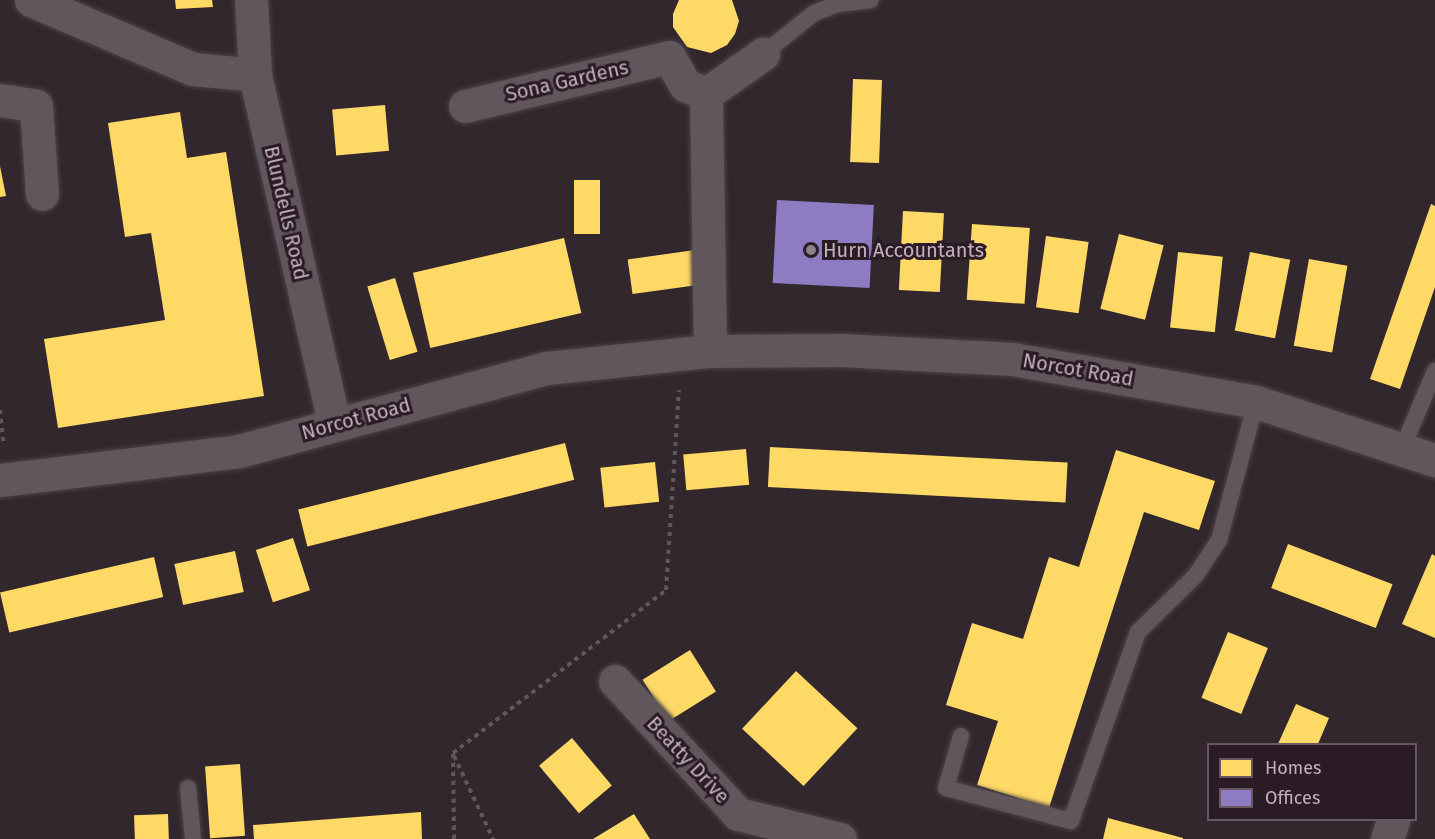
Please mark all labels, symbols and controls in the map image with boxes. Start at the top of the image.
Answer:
street label: Sona Gardens [503,55,631,107]
street label: Blundells Road [259,144,313,282]
place label: Hurn Accountants [823,238,984,262]
marker: Hurn Accountants [804,243,818,257]
street label: Norcot Road [1021,348,1135,392]
street label: Norcot Road [299,393,413,445]
street label: Beatty Drive [642,712,734,808]
legend [1207,743,1417,821]
text: Homes [1265,757,1321,779]
text: Offices [1265,787,1320,809]

